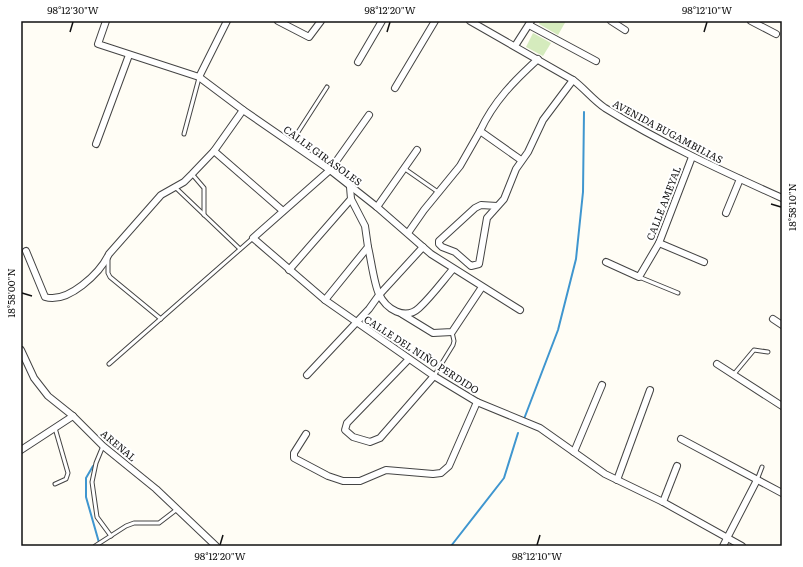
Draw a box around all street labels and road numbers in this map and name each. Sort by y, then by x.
street label: AVENIDA BUGAMBILIAS [610,96,726,166]
street label: CALLE GIRASOLES [281,121,365,189]
street label: CALLE AMEYAL [642,164,684,242]
street label: CALLE DEL NIÑO PERDIDO [361,311,483,397]
street label: ARENAL [98,426,140,464]

